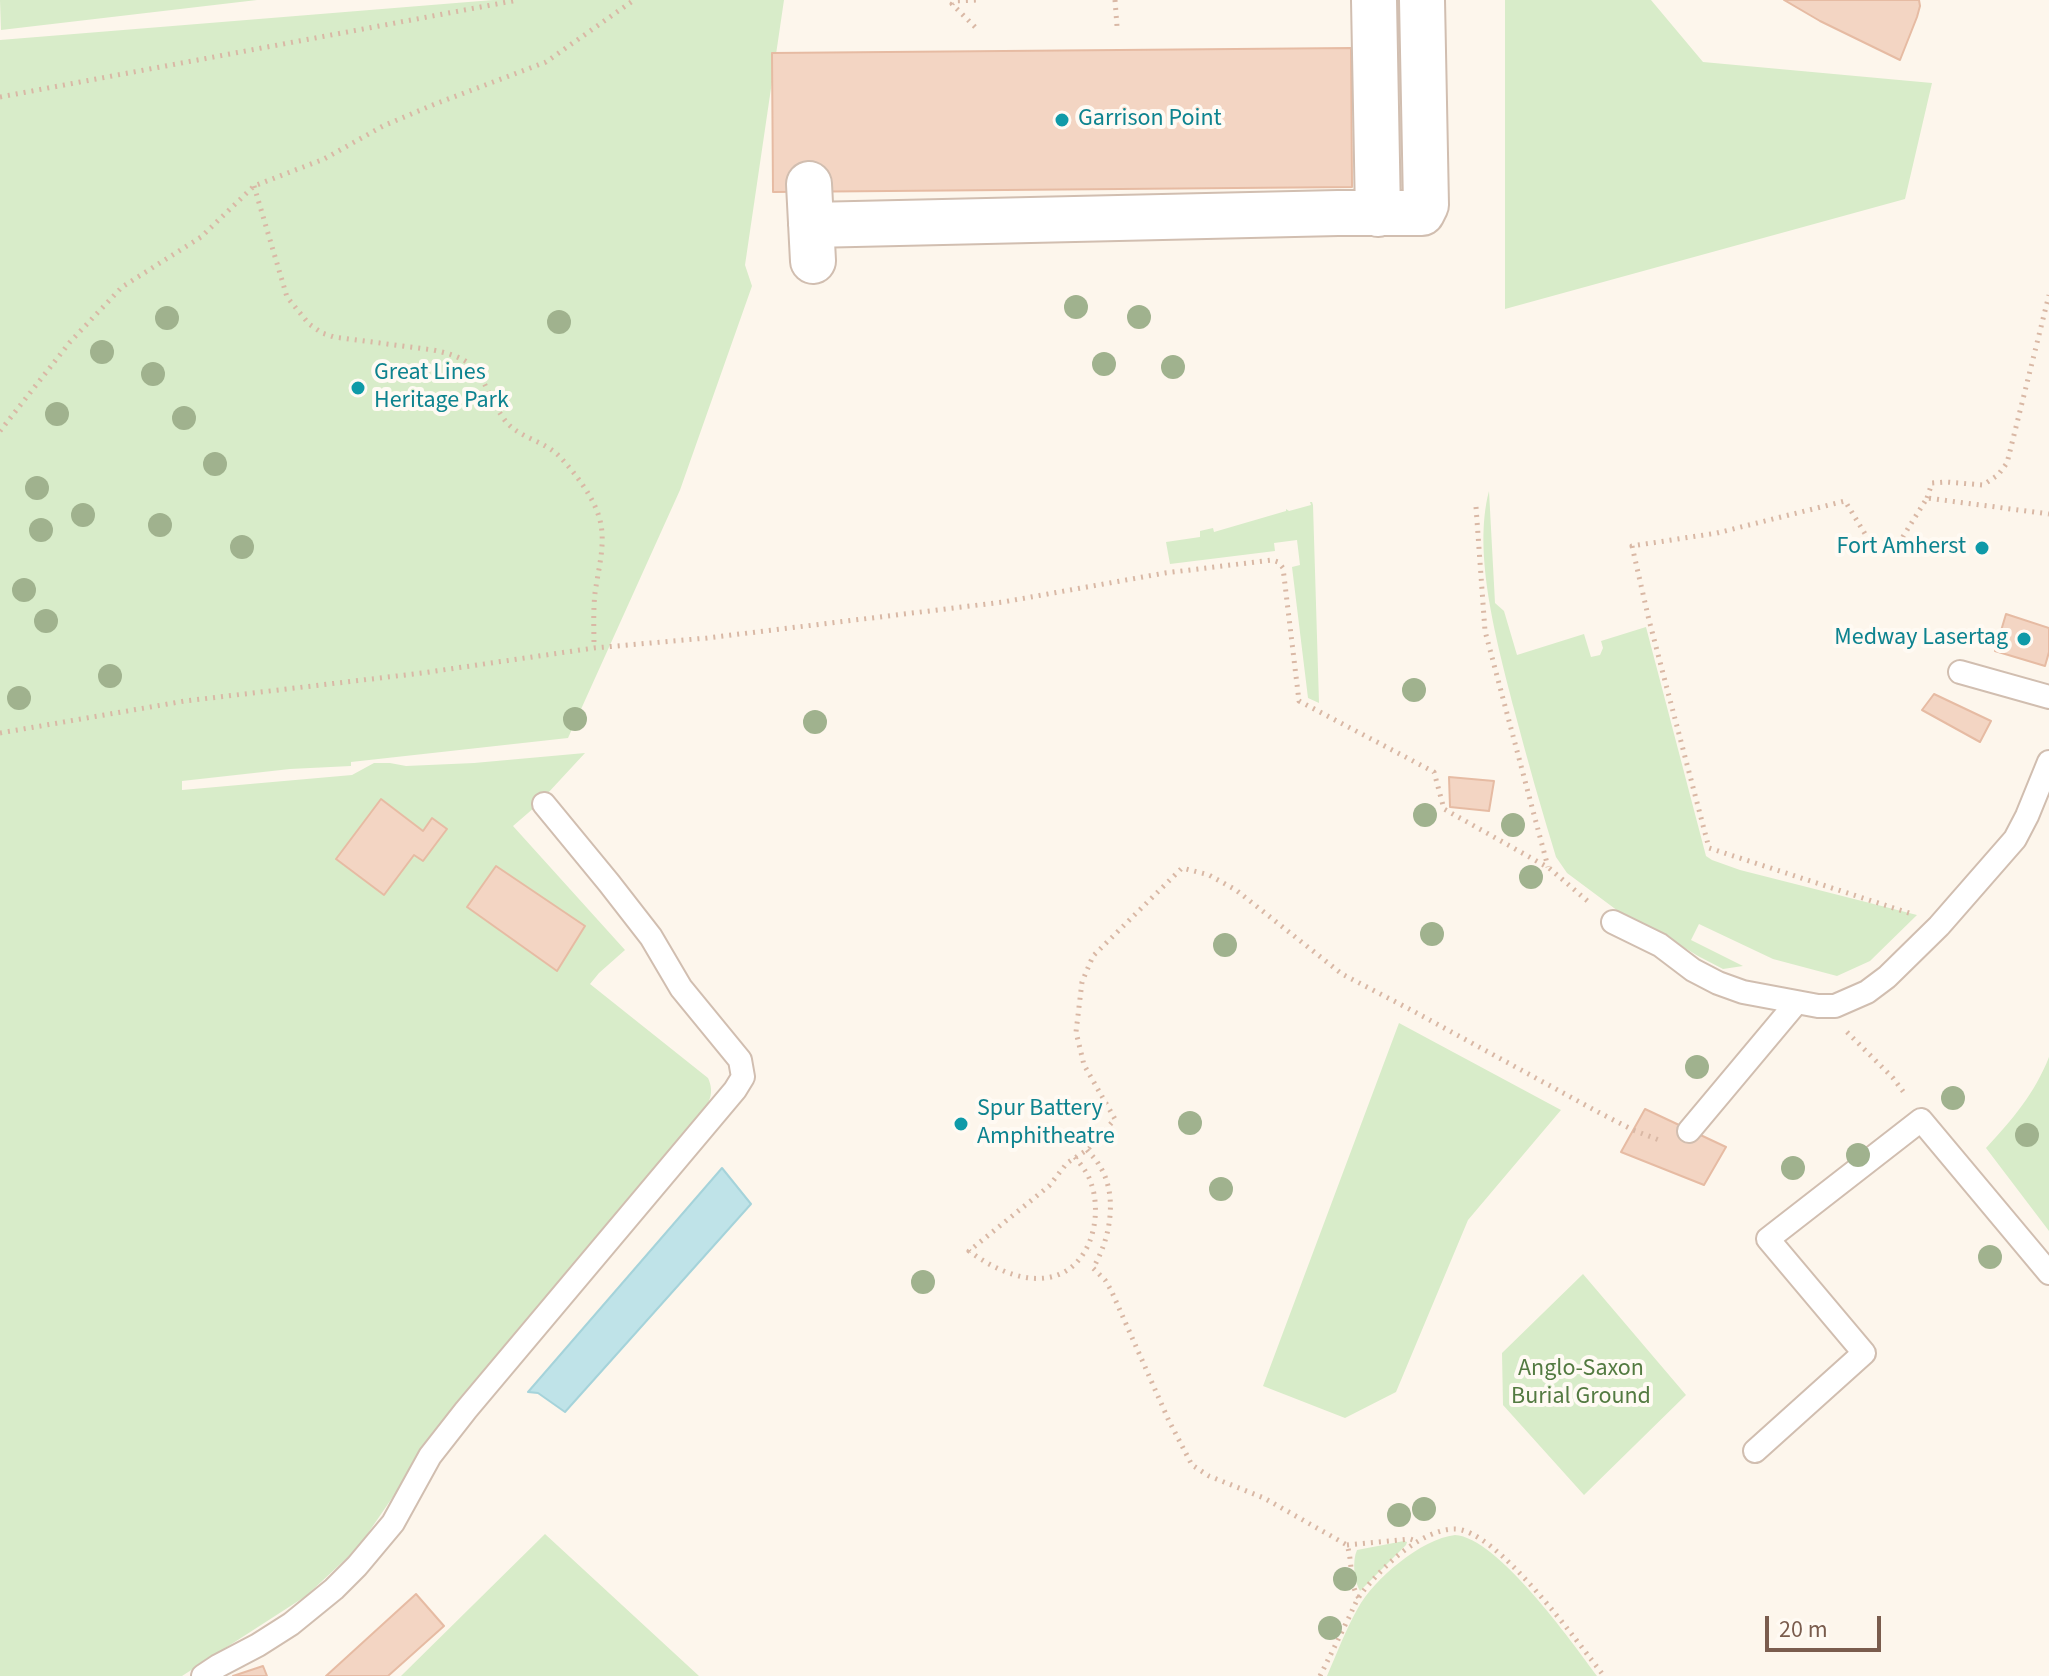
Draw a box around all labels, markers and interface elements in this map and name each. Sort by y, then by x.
place label: Garrison Point [1078,106,1222,134]
marker: Garrison Point [1053,111,1071,129]
place label: Great Lines Heritage Park [374,360,509,416]
marker: Great Lines Heritage Park [349,379,367,397]
place label: Fort Amherst [1836,534,1966,562]
marker: Fort Amherst [1973,539,1991,557]
place label: Medway Lasertag [1834,625,2008,653]
marker: Medway Lasertag [2015,630,2033,648]
place label: Spur Battery Amphitheatre [977,1096,1115,1152]
marker: Spur Battery Amphitheatre [952,1115,970,1133]
park label: Anglo-Saxon Burial Ground [1511,1356,1651,1412]
scale bar [1769,1600,1885,1650]
text: 20 m [1779,1612,1828,1647]

